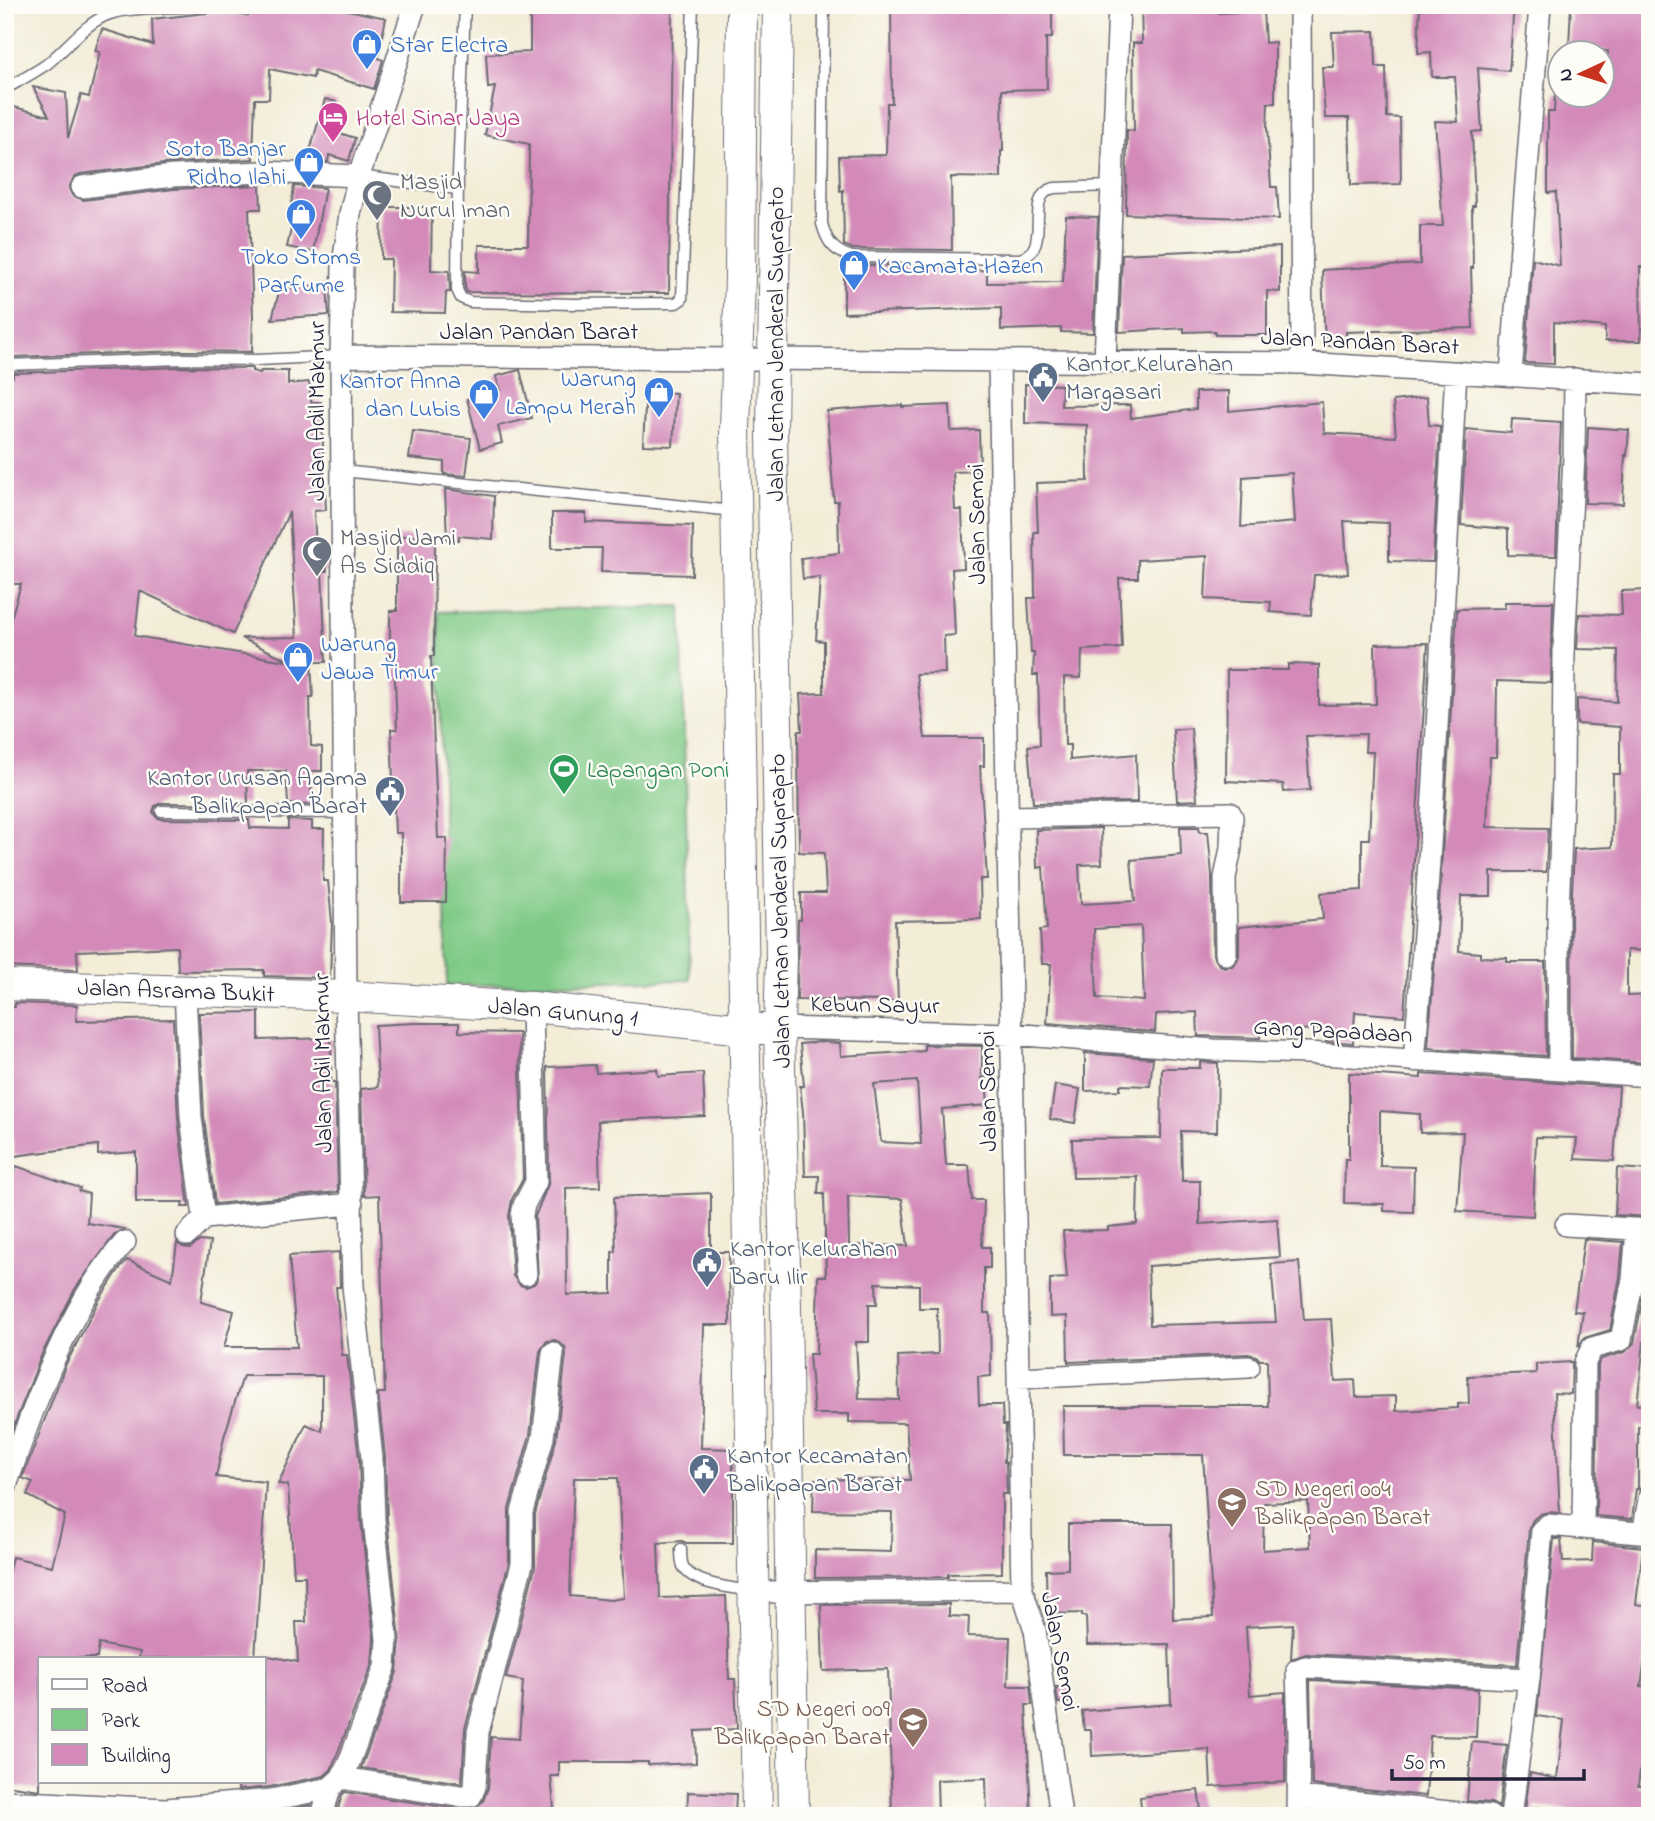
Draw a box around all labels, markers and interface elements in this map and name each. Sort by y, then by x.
shop icon: Star Electra [350,27,384,71]
place label: Star Electra [390,29,508,64]
north arrow [1546,38,1616,108]
text: N [1553,67,1580,82]
hotel icon: Hotel Sinar Jaya [316,100,350,144]
place label: Hotel Sinar Jaya [356,102,520,138]
place label: Soto Banjar Ridho Ilahi [165,133,287,196]
shop icon: Soto Banjar Ridho Ilahi [292,145,326,189]
place label: Masjid Nurul Iman [400,166,510,229]
mosque icon: Masjid Nurul Iman [360,178,394,222]
street label: Jalan Letnan Jenderal Suprapto [760,187,795,501]
shop icon: Toko Stoms Parfume [284,197,318,241]
place label: Toko Stoms Parfume [241,241,361,304]
shop icon: Kacamata Hazen [837,248,871,292]
place label: Kacamata Hazen [877,250,1043,285]
street label: Jalan Pandan Barat [440,316,638,351]
street label: Jalan Adil Makmur [301,321,336,501]
street label: Jalan Pandan Barat [1260,321,1460,366]
place label: Kantor Kelurahan Margasari [1066,348,1233,411]
public building icon: Kantor Kelurahan Margasari [1026,360,1060,404]
place label: Warung Lampu Merah [506,363,636,426]
place label: Kantor Anna dan Lubis [339,365,461,428]
shop icon: Warung Lampu Merah [642,375,676,419]
shop icon: Kantor Anna dan Lubis [467,377,501,421]
street label: Jalan Semoi [960,463,997,585]
place label: Masjid Jami As Siddiq [340,522,456,585]
mosque icon: Masjid Jami As Siddiq [300,534,334,578]
place label: Warung Jawa Timur [321,628,439,691]
shop icon: Warung Jawa Timur [281,640,315,684]
sports icon: Lapangan Poni [547,752,581,796]
street label: Jalan Letnan Jenderal Suprapto [761,753,802,1069]
place label: Lapangan Poni [587,754,729,789]
place label: Kantor Urusan Agama Balikpapan Barat [147,762,367,825]
public building icon: Kantor Urusan Agama Balikpapan Barat [373,774,407,818]
street label: Jalan Asrama Bukit [77,972,275,1013]
street label: Jalan Adil Makmur [305,972,344,1153]
street label: Kebun Sayur [810,988,940,1026]
street label: Jalan Gunung 1 [487,990,639,1037]
street label: Gang Papadaan [1252,1011,1413,1054]
street label: Jalan Semoi [971,1030,1008,1152]
place label: Kantor Kelurahan Baru Ilir [729,1233,897,1296]
public building icon: Kantor Kelurahan Baru Ilir [690,1245,724,1289]
place label: Kantor Kecamatan Balikpapan Barat [726,1440,908,1503]
public building icon: Kantor Kecamatan Balikpapan Barat [687,1452,721,1496]
place label: SD Negeri 004 Balikpapan Barat [1254,1473,1430,1536]
school or university icon: SD Negeri 004 Balikpapan Barat [1215,1485,1249,1529]
street label: Jalan Semoi [1030,1589,1087,1714]
legend [38,1657,266,1783]
text: Road [102,1672,148,1702]
place label: SD Negeri 009 Balikpapan Barat [714,1693,891,1756]
school or university icon: SD Negeri 009 Balikpapan Barat [896,1705,930,1749]
text: Park [102,1707,141,1737]
scale bar [1392,1737,1585,1781]
text: Building [101,1742,171,1774]
text: 50 m [1403,1749,1446,1779]

